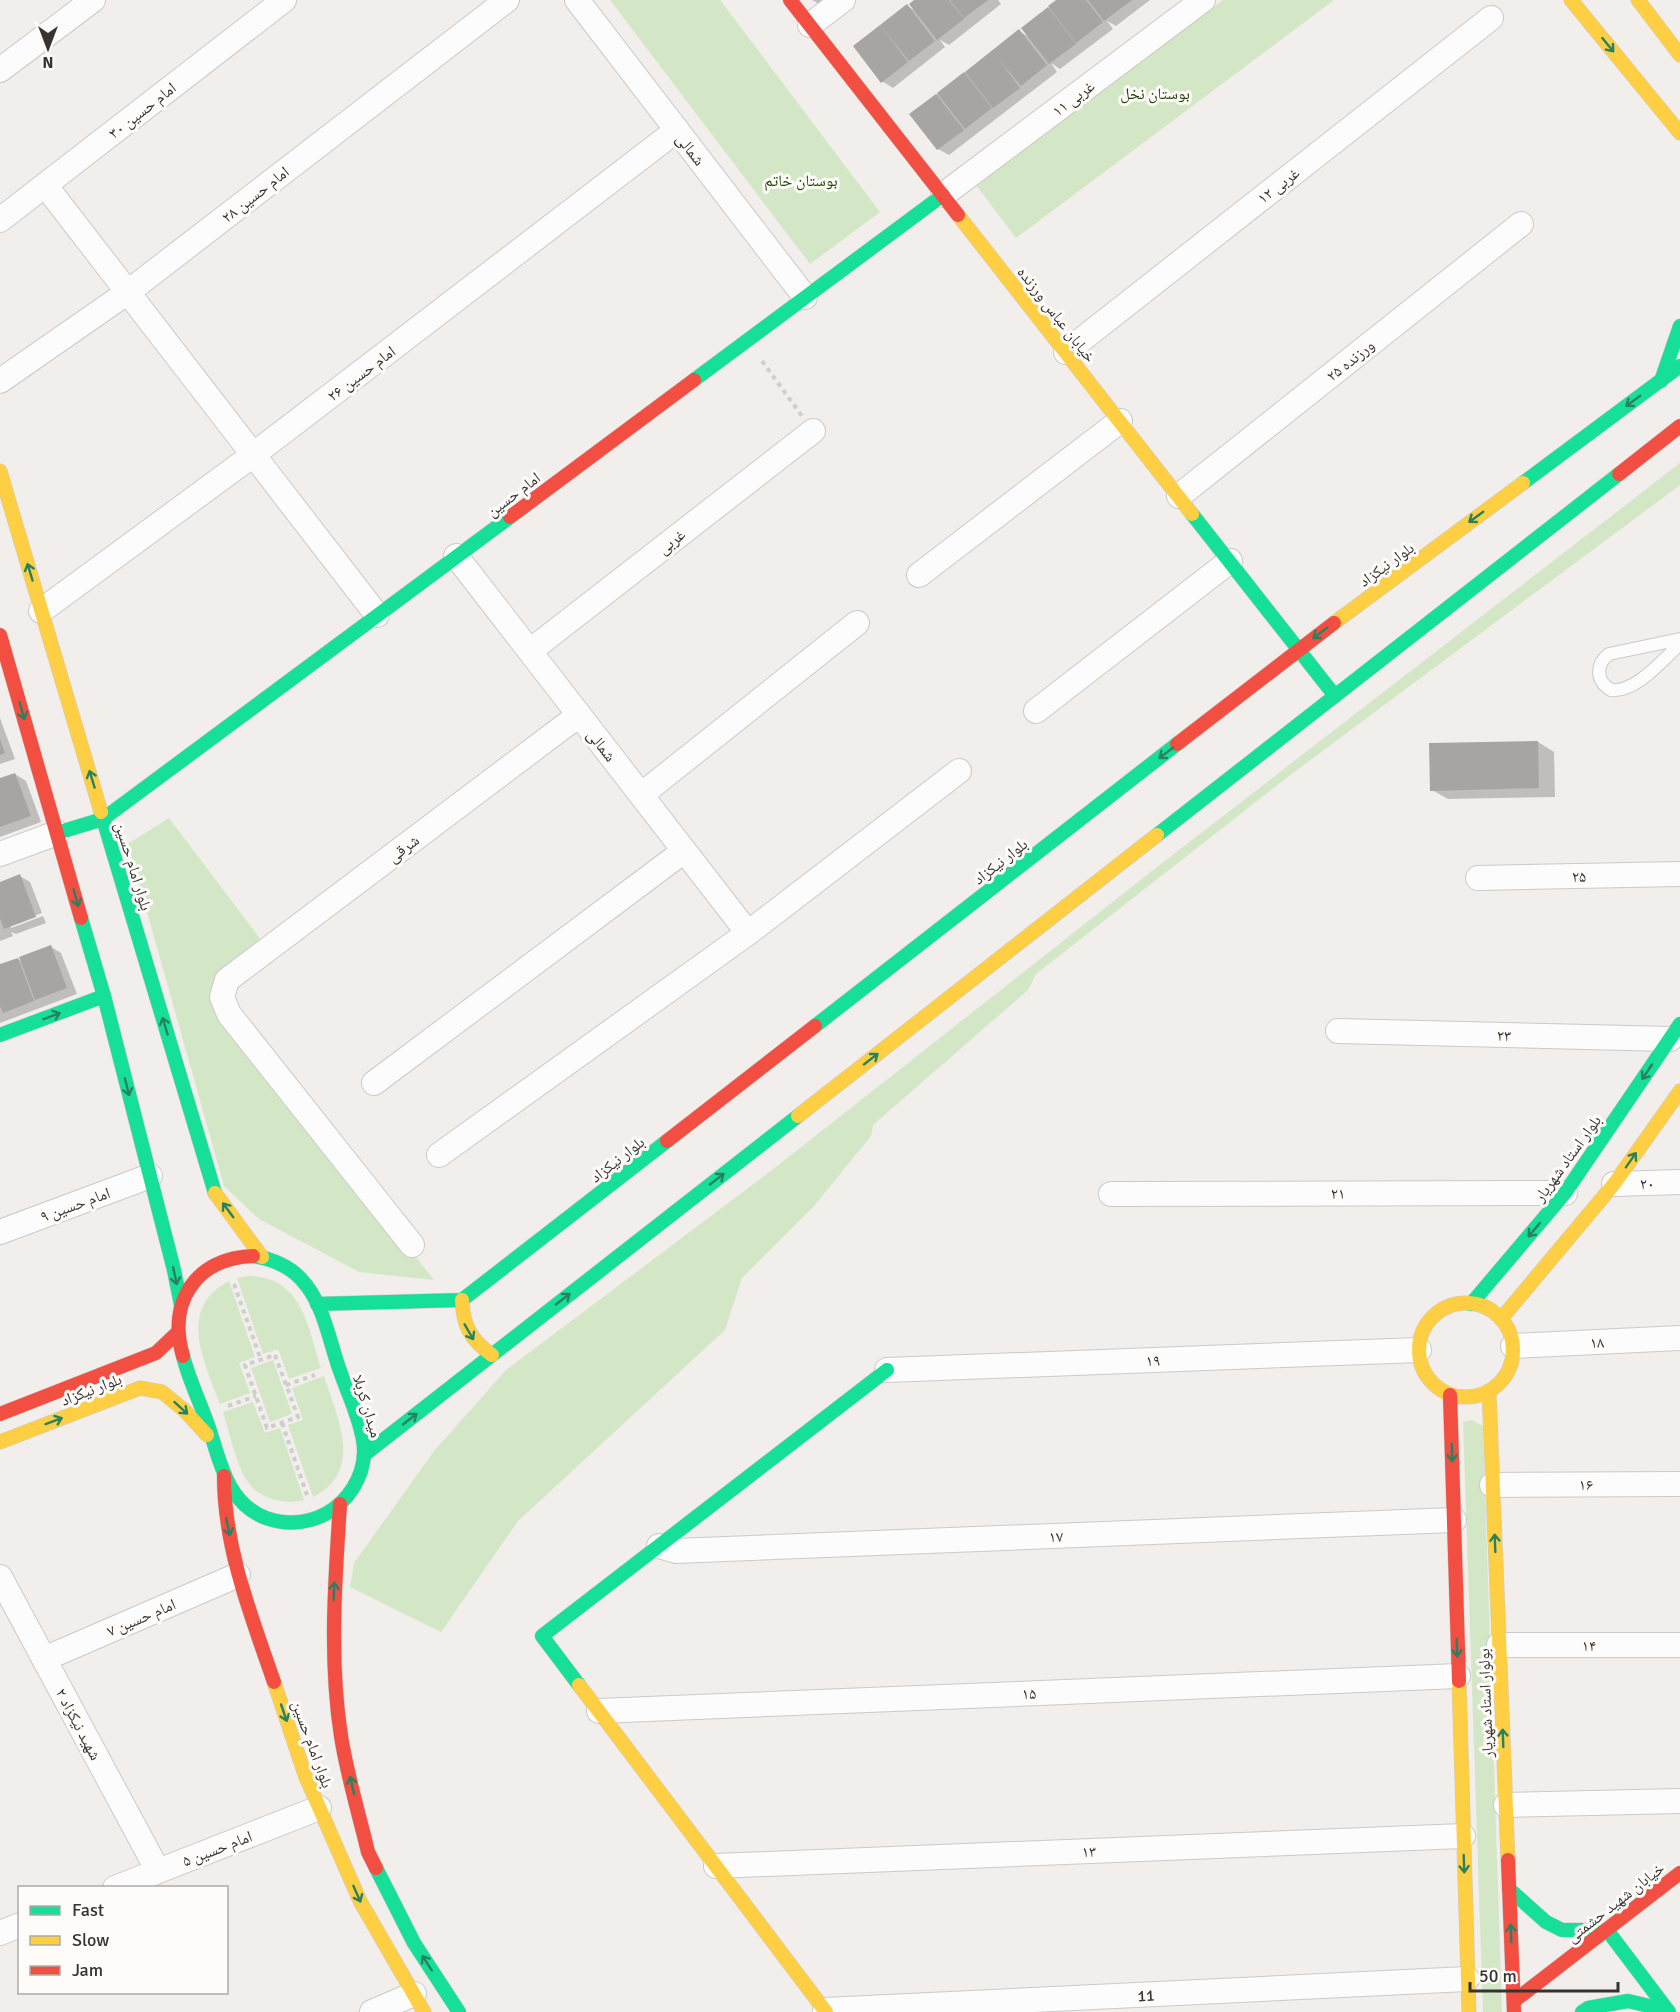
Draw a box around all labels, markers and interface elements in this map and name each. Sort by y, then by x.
north arrow [18,18,78,78]
one-way arrow [1602,37,1615,53]
text: N [42,52,54,72]
street label: غربی ۱۱ [1048,76,1099,121]
street label: امام حسین ۳۰ [105,78,180,143]
park label: بوستان نخل [1120,84,1190,104]
street label: شمالی [671,129,709,170]
street label: امام حسین ۲۸ [218,162,293,227]
street label: غربی ۱۲ [1254,163,1304,208]
park label: بوستان خاتم [764,171,838,191]
street label: خیابان عباس ورزنده [1013,263,1100,367]
street label: ورزنده ۲۵ [1322,335,1379,386]
street label: امام حسین ۲۶ [324,342,400,406]
one-way arrow [1626,395,1642,408]
street label: امام حسین [483,468,545,522]
one-way arrow [1469,511,1485,524]
street label: غربی [654,525,690,559]
street label: بلوار نیکزاد [1355,538,1418,592]
one-way arrow [24,563,35,582]
one-way arrow [1312,627,1328,640]
one-way arrow [17,701,28,720]
street label: شمالی [582,725,620,766]
one-way arrow [1158,746,1174,759]
one-way arrow [86,770,97,789]
street label: بلوار امام حسین [110,820,156,913]
street label: شرقی [384,830,423,867]
street label: بلوار نیکزاد [969,834,1032,889]
street label: ۲۵ [1572,867,1586,887]
one-way arrow [71,888,82,907]
one-way arrow [42,1010,61,1021]
one-way arrow [159,1017,170,1036]
street label: ۲۳ [1497,1026,1511,1046]
one-way arrow [862,1052,878,1065]
one-way arrow [1641,1063,1653,1080]
one-way arrow [122,1077,133,1096]
street label: بلوار استاد شهریار [1529,1111,1606,1207]
street label: بلوار نیکزاد [586,1132,649,1187]
one-way arrow [1625,1152,1637,1169]
one-way arrow [709,1173,725,1186]
street label: ۲۰ [1640,1174,1655,1194]
street label: امام حسین ۹ [38,1183,113,1227]
street label: ۲۱ [1331,1184,1345,1204]
one-way arrow [222,1202,234,1218]
one-way arrow [1527,1222,1540,1238]
one-way arrow [170,1265,181,1285]
one-way arrow [555,1293,571,1306]
one-way arrow [463,1323,475,1340]
street label: ۱۸ [1589,1333,1605,1353]
street label: ۱۹ [1146,1351,1161,1371]
street label: بلوار نیکزاد [58,1369,125,1411]
street label: میدان کربلا [348,1372,386,1440]
one-way arrow [173,1401,188,1415]
one-way arrow [401,1413,417,1426]
one-way arrow [45,1415,63,1426]
one-way arrow [1446,1443,1457,1463]
street label: ۱۶ [1579,1475,1593,1495]
one-way arrow [223,1516,234,1536]
street label: ۱۷ [1049,1527,1064,1547]
one-way arrow [1489,1533,1500,1553]
one-way arrow [329,1582,340,1602]
street label: امام حسین ۷ [104,1594,179,1641]
street label: ۱۴ [1582,1636,1596,1656]
one-way arrow [1452,1637,1463,1657]
street label: بولوار استاد شهریار [1474,1648,1498,1759]
street label: ۱۵ [1022,1684,1037,1704]
street label: شهید نیکزاد ۲ [51,1685,105,1764]
street label: بلوار امام حسین [287,1698,337,1791]
one-way arrow [279,1703,290,1722]
one-way arrow [1497,1728,1508,1748]
one-way arrow [345,1775,357,1794]
street label: امام حسین ۵ [180,1826,255,1871]
street label: ۱۳ [1082,1842,1097,1862]
one-way arrow [1458,1853,1469,1873]
street label: خیابان شهید حشمتی [1563,1858,1669,1947]
one-way arrow [351,1884,363,1902]
legend [18,1886,228,1994]
text: Fast [72,1899,104,1921]
one-way arrow [1505,1923,1517,1943]
text: Slow [72,1929,109,1951]
one-way arrow [421,1955,433,1972]
scale bar [1470,1955,1618,1993]
text: Jam [72,1959,103,1981]
text: 50 m [1479,1965,1517,1987]
street label: 11 [1137,1986,1155,2006]

